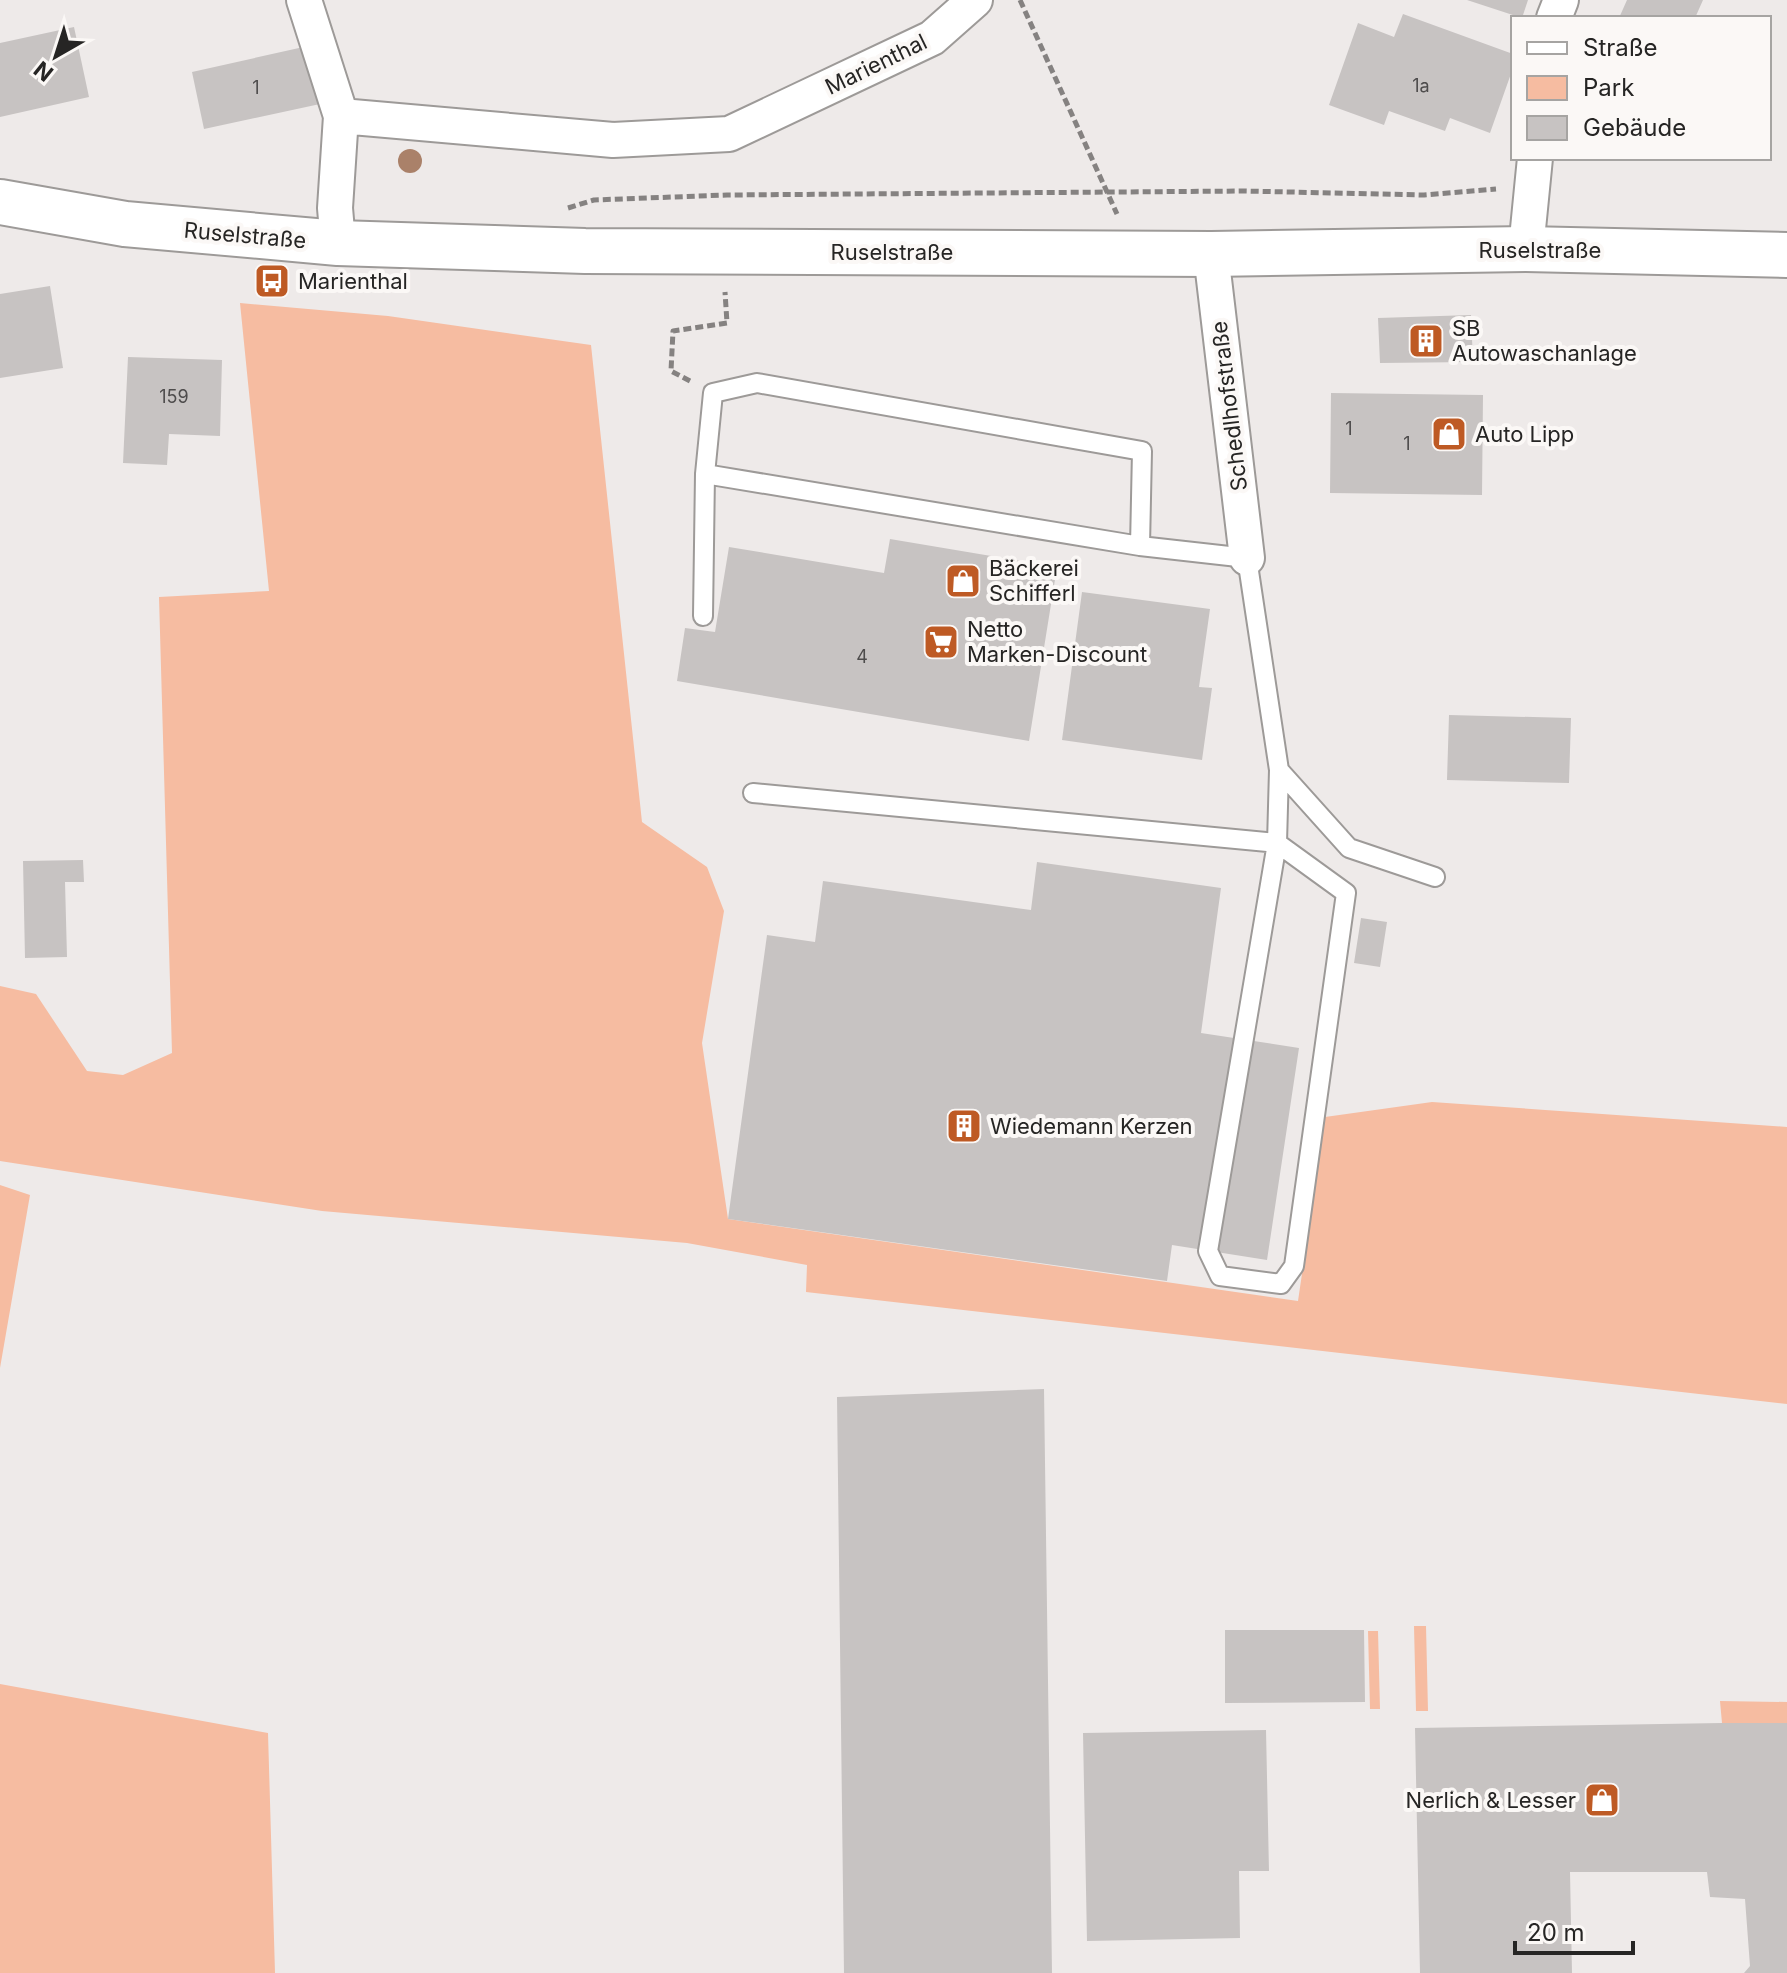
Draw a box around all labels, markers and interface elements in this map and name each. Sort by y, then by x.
north arrow [16,16,96,96]
legend [1511,16,1771,160]
street label: Marienthal [821,28,931,100]
text: Straße [1583,33,1658,62]
text: N [29,56,58,87]
text: Park [1583,73,1634,102]
house number: 1a [1412,75,1430,96]
house number: 1 [252,77,260,98]
text: Gebäude [1583,113,1686,142]
street label: Ruselstraße [183,217,307,253]
street label: Ruselstraße [1479,237,1601,263]
street label: Ruselstraße [831,239,953,265]
bus stop icon: Marienthal [253,262,291,300]
place label: Marienthal [298,268,408,294]
place label: SB Autowaschanlage [1452,315,1637,366]
street label: Schedlhofstraße [1206,320,1252,492]
building icon: SB Autowaschanlage [1407,322,1445,360]
house number: 159 [159,386,189,407]
shop icon: Auto Lipp [1430,415,1468,453]
house number: 1 [1345,418,1353,439]
place label: Auto Lipp [1475,421,1574,447]
house number: 1 [1403,433,1411,454]
place label: Bäckerei Schifferl [989,555,1079,606]
shop icon: Bäckerei Schifferl [944,562,982,600]
place label: Netto Marken-Discount [967,616,1147,667]
supermarket icon: Netto Marken-Discount [922,623,960,661]
house number: 4 [856,646,868,667]
building icon: Wiedemann Kerzen [945,1107,983,1145]
place label: Wiedemann Kerzen [990,1113,1193,1139]
shop icon: Nerlich & Lesser [1583,1781,1621,1819]
place label: Nerlich & Lesser [1406,1787,1576,1813]
scale bar [1515,1905,1633,1955]
text: 20 m [1527,1918,1585,1947]

